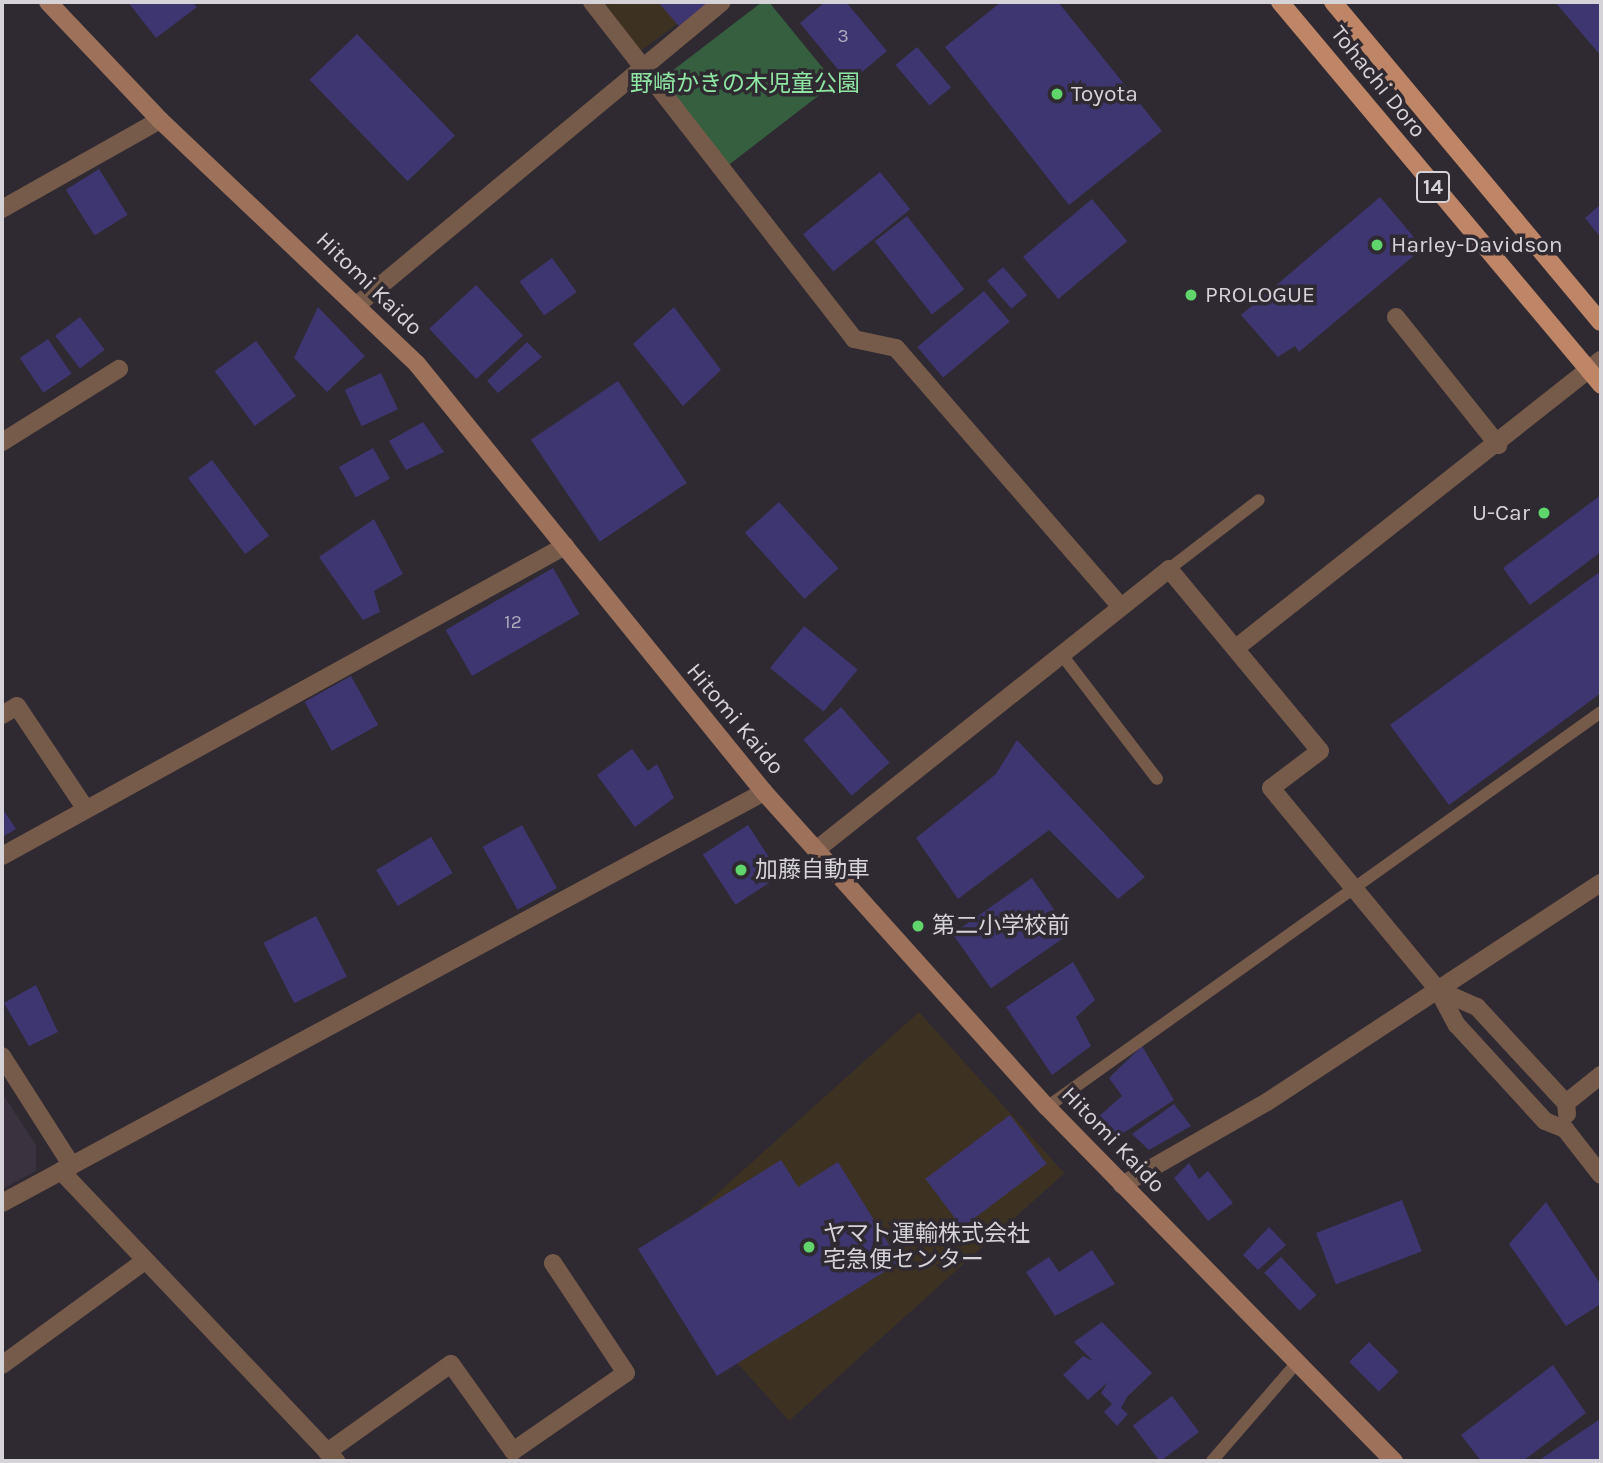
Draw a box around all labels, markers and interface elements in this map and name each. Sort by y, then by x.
street label: Tohachi Doro [1325,21,1431,143]
house number: 3 [837,26,849,48]
park label: 野崎かきの木児童公園 [630,70,860,98]
place label: Toyota [1071,80,1138,108]
marker: Toyota [1049,86,1065,102]
road number: 14 [1416,170,1450,204]
street label: Hitomi Kaido [310,227,428,341]
place label: Harley-Davidson [1391,231,1563,259]
marker: Harley-Davidson [1369,237,1385,253]
place label: PROLOGUE [1205,281,1315,309]
marker: PROLOGUE [1183,287,1199,303]
place label: U-Car [1472,499,1530,527]
marker: U-Car [1536,505,1552,521]
house number: 12 [504,612,522,634]
street label: Hitomi Kaido [680,658,790,780]
place label: 加藤自動車 [755,856,870,884]
marker: 加藤自動車 [733,862,749,878]
place label: 第二小学校前 [932,912,1070,940]
marker: 第二小学校前 [910,918,926,934]
street label: Hitomi Kaido [1056,1081,1170,1199]
place label: ヤマト運輸株式会社 宅急便センター [823,1220,1030,1274]
marker: ヤマト運輸株式会社 宅急便センター [801,1239,817,1255]

